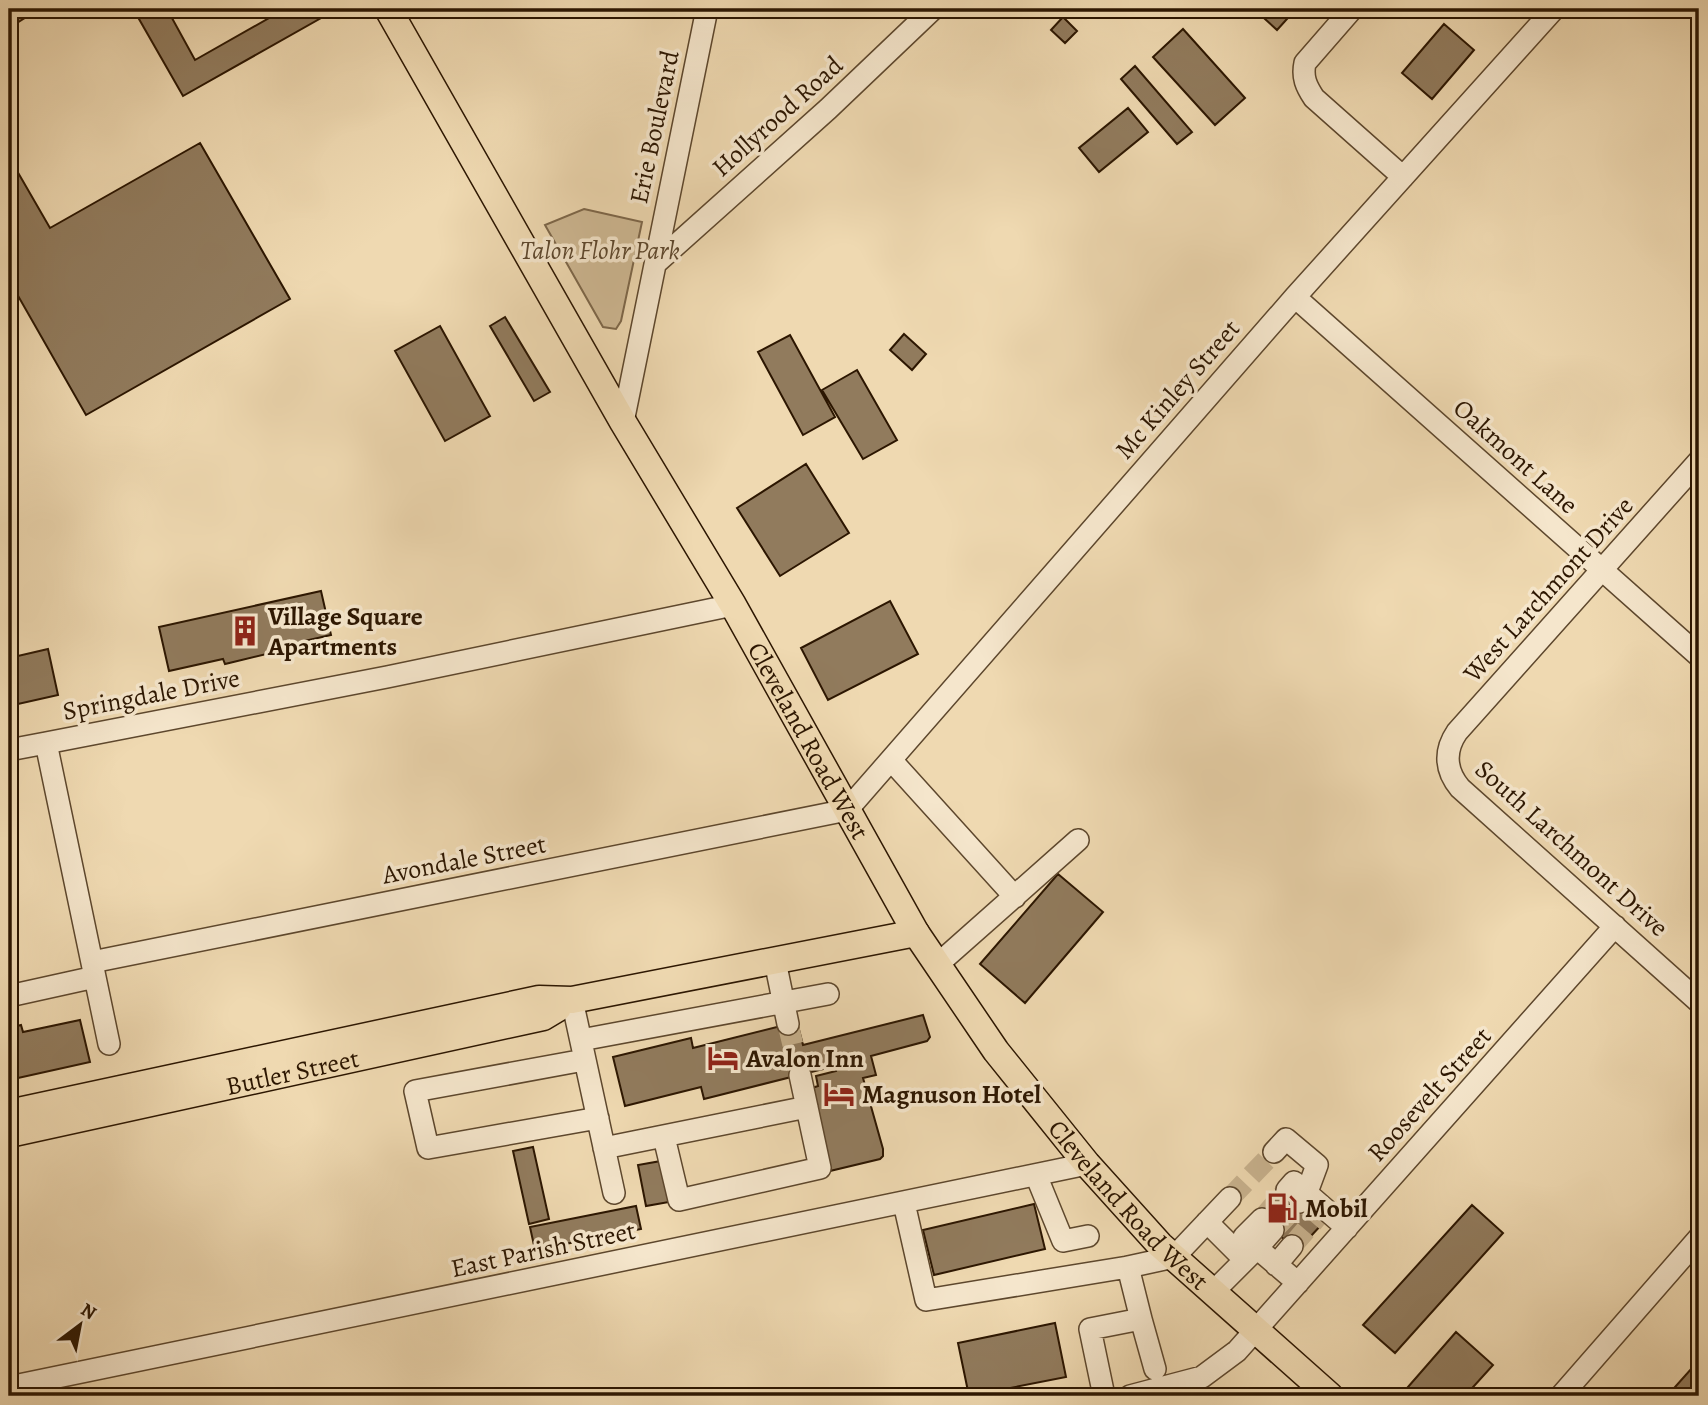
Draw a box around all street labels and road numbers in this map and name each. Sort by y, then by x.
street label: Erie Boulevard [621,47,688,207]
street label: Hollyrood Road [704,48,850,185]
street label: Mc Kinley Street [1107,312,1248,467]
street label: Oakmont Lane [1446,391,1586,522]
street label: West Larchmont Drive [1455,489,1641,691]
street label: Cleveland Road West [739,636,878,846]
street label: Springdale Drive [60,660,243,729]
street label: South Larchmont Drive [1468,752,1676,945]
street label: Avondale Street [378,826,549,893]
street label: Roosevelt Street [1360,1019,1499,1169]
street label: Butler Street [223,1041,363,1104]
street label: Cleveland Road West [1040,1112,1216,1298]
street label: East Parish Street [448,1213,639,1286]

